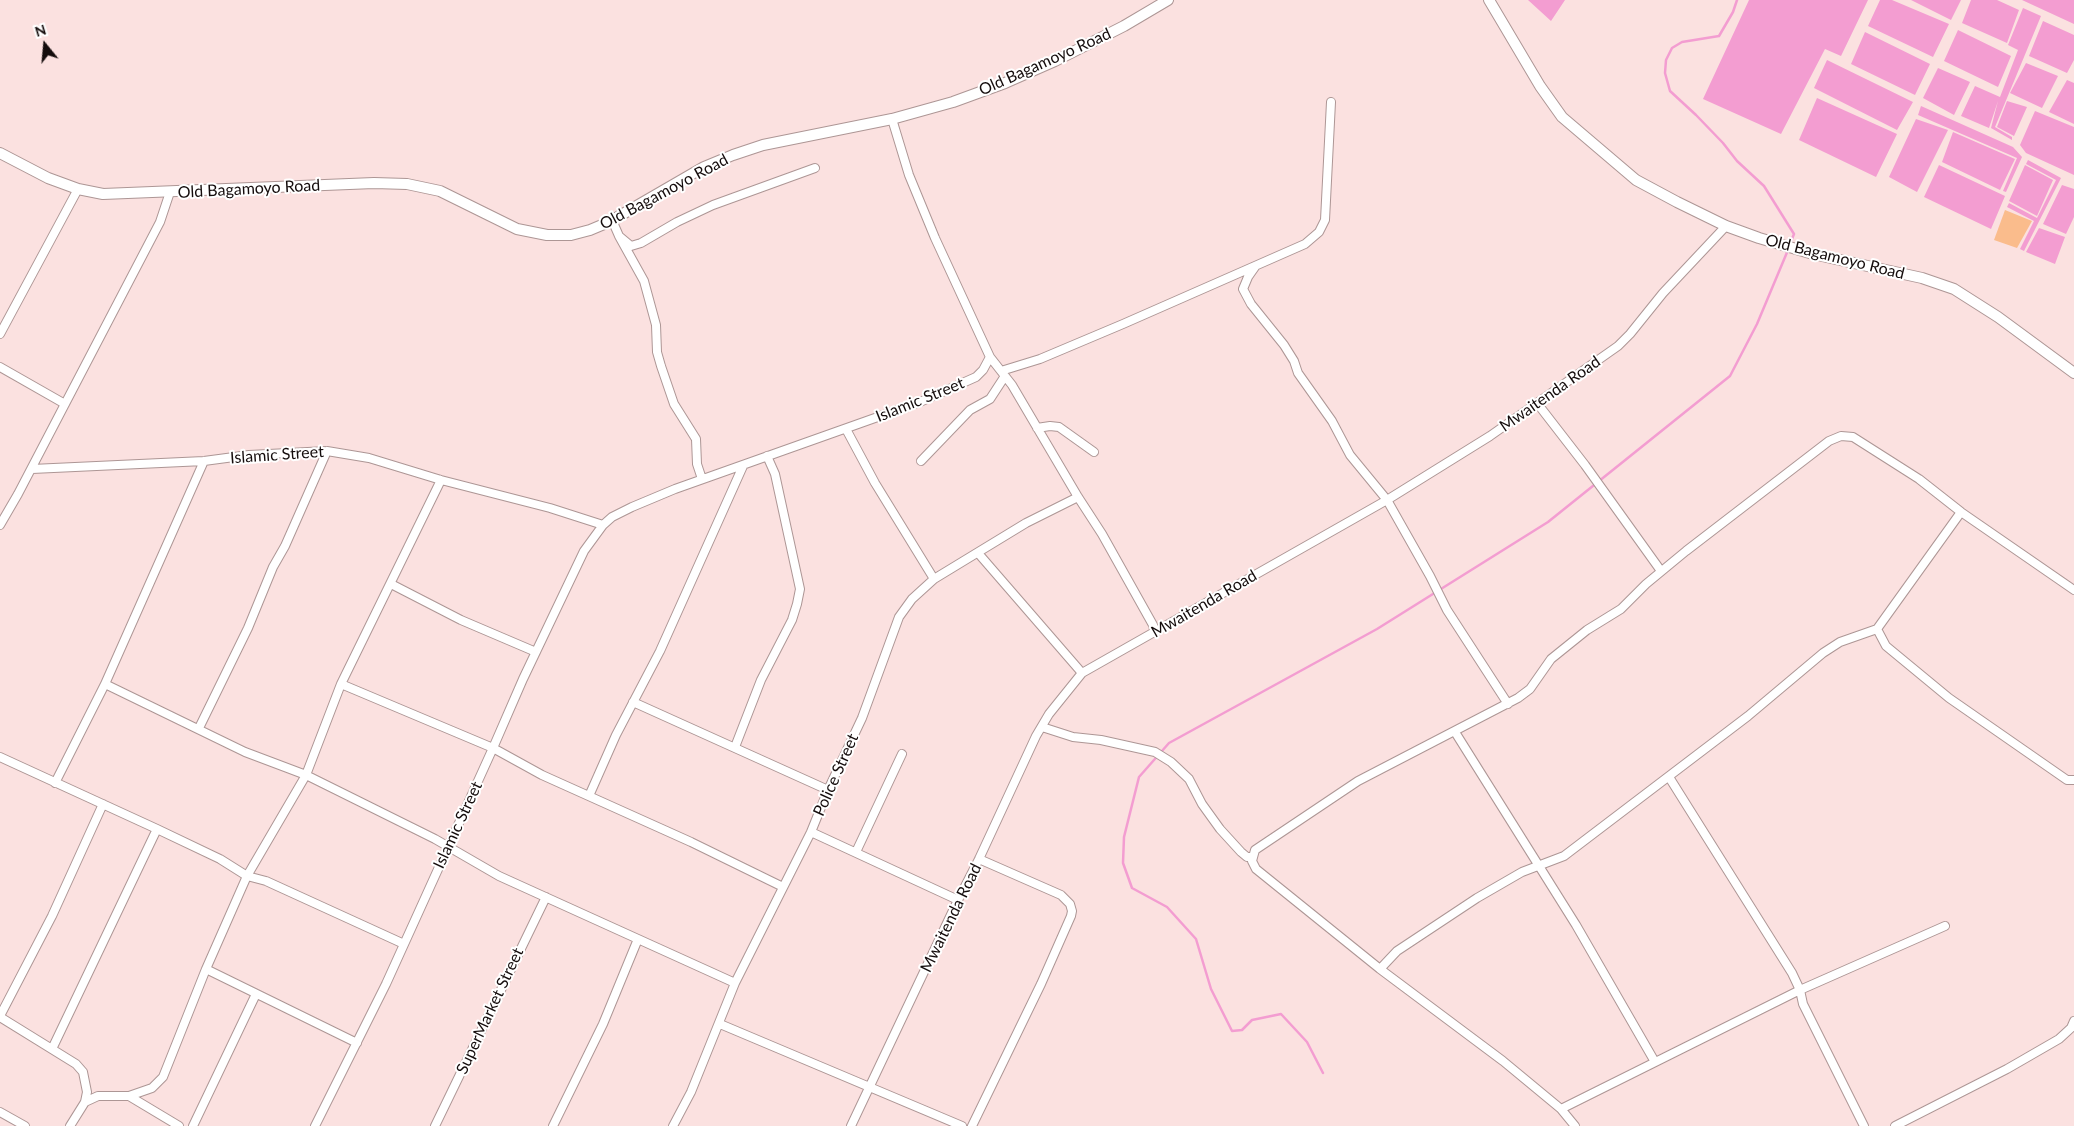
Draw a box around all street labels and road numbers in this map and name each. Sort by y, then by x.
street label: Old Bagamoyo Road [976,24,1114,100]
street label: Old Bagamoyo Road [597,150,731,234]
street label: Old Bagamoyo Road [177,176,321,202]
street label: Old Bagamoyo Road [1764,230,1906,284]
street label: Mwaitenda Road [1496,352,1604,436]
street label: Islamic Street [873,374,967,426]
street label: Islamic Street [230,442,324,468]
street label: Mwaitenda Road [1148,566,1260,642]
street label: Police Street [809,731,863,819]
street label: Islamic Street [429,778,487,872]
street label: Mwaitenda Road [916,861,986,975]
street label: SuperMarket Street [452,945,528,1077]

